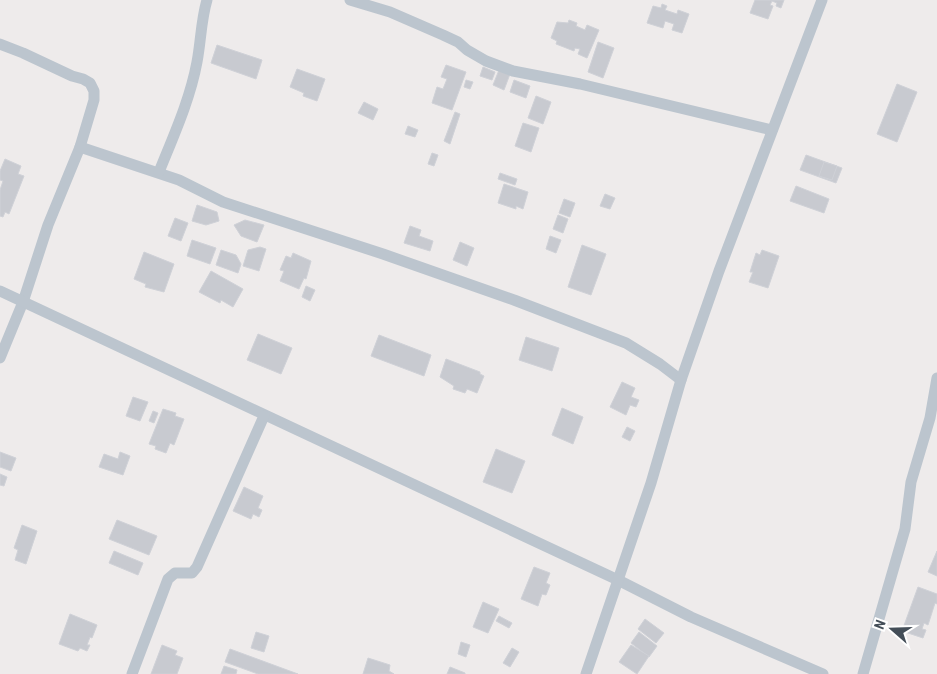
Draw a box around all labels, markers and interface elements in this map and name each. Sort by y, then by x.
north arrow [867,604,917,654]
text: N [871,618,889,631]

